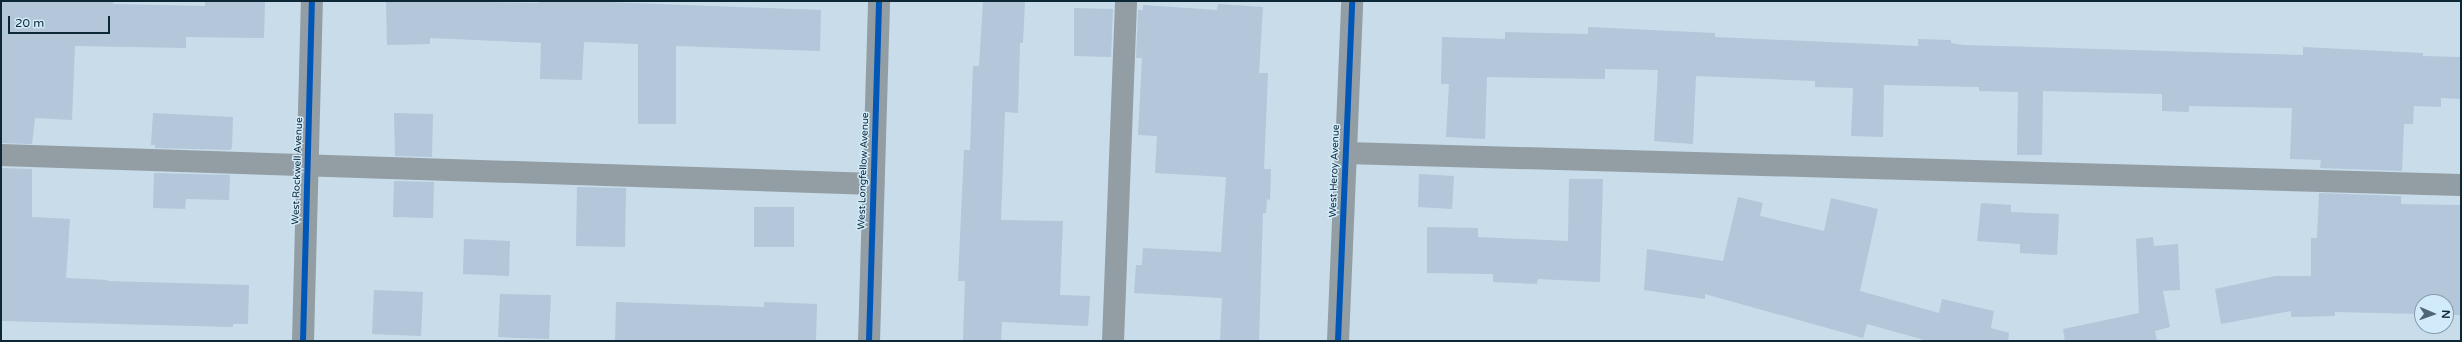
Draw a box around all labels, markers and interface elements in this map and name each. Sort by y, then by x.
scale bar [10,8,112,34]
text: 20 m [15,16,44,30]
street label: West Longfellow Avenue [856,112,872,230]
street label: West Rockwell Avenue [290,117,306,225]
street label: West Heroy Avenue [1327,124,1343,218]
north arrow [2414,294,2454,334]
text: N [2439,310,2452,319]

